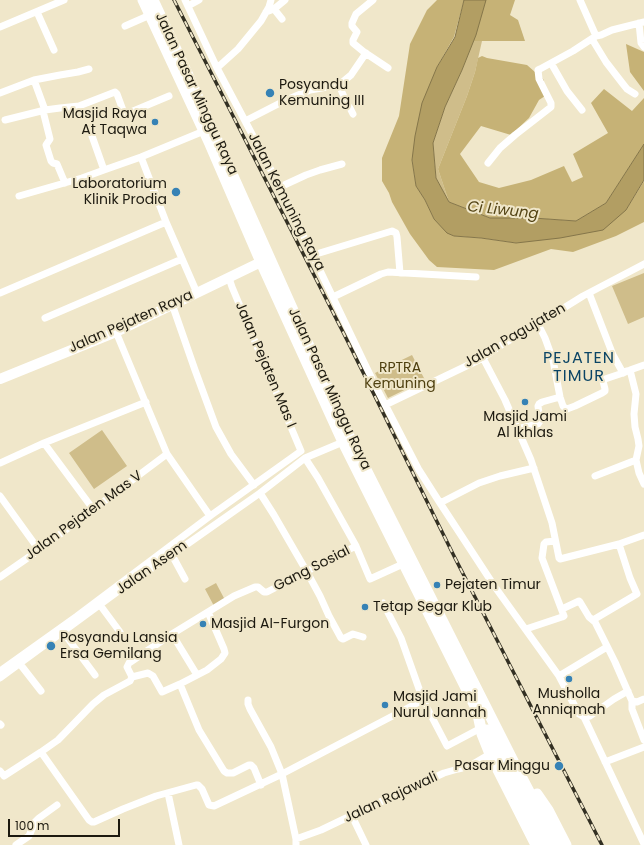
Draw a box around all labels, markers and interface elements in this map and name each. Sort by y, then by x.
street label: Jalan Pasar Minggu Raya [151,10,241,178]
place label: Posyandu Kemuning III [279,77,364,110]
marker: Posyandu Kemuning III [264,87,276,99]
place label: Masjid Raya At Taqwa [63,106,147,138]
marker: Masjid Raya At Taqwa [150,117,160,127]
street label: Jalan Kemuning Raya [244,130,328,274]
place label: Laboratorium Klinik Prodia [72,176,167,208]
marker: Laboratorium Klinik Prodia [170,186,182,198]
water label: Ci Liwung [466,198,540,224]
street label: Jalan Pejaten Raya [66,287,196,357]
street label: Jalan Pejaten Mas I [231,300,299,430]
street label: Jalan Pagujaten [461,300,569,372]
street label: Jalan Pasar Minggu Raya [284,305,374,473]
district label: PEJATEN TIMUR [543,349,615,387]
park label: RPTRA Kemuning [364,360,436,392]
marker: Masjid Jami Al Ikhlas [520,397,530,407]
place label: Masjid Jami Al Ikhlas [483,409,567,442]
street label: Jalan Pejaten Mas V [22,468,146,564]
street label: Jalan Asem [113,538,191,598]
street label: Gang Sosial [271,543,353,595]
place label: Pejaten Timur [445,577,541,593]
marker: Pejaten Timur [432,580,442,590]
place label: Tetap Segar Klub [373,599,492,615]
marker: Tetap Segar Klub [360,602,370,612]
place label: Masjid AI-Furgon [211,616,329,632]
marker: Masjid AI-Furgon [198,619,208,629]
place label: Posyandu Lansia Ersa Gemilang [60,630,178,662]
marker: Posyandu Lansia Ersa Gemilang [45,640,57,652]
marker: Musholla Anniqmah [564,674,574,684]
place label: Musholla Anniqmah [532,686,606,718]
place label: Masjid Jami Nurul Jannah [393,689,486,722]
marker: Masjid Jami Nurul Jannah [380,700,390,710]
place label: Pasar Minggu [454,758,550,774]
marker: Pasar Minggu [553,760,565,772]
street label: Jalan Rajawali [342,769,440,827]
scale bar [10,811,122,837]
text: 100 m [15,817,49,834]

